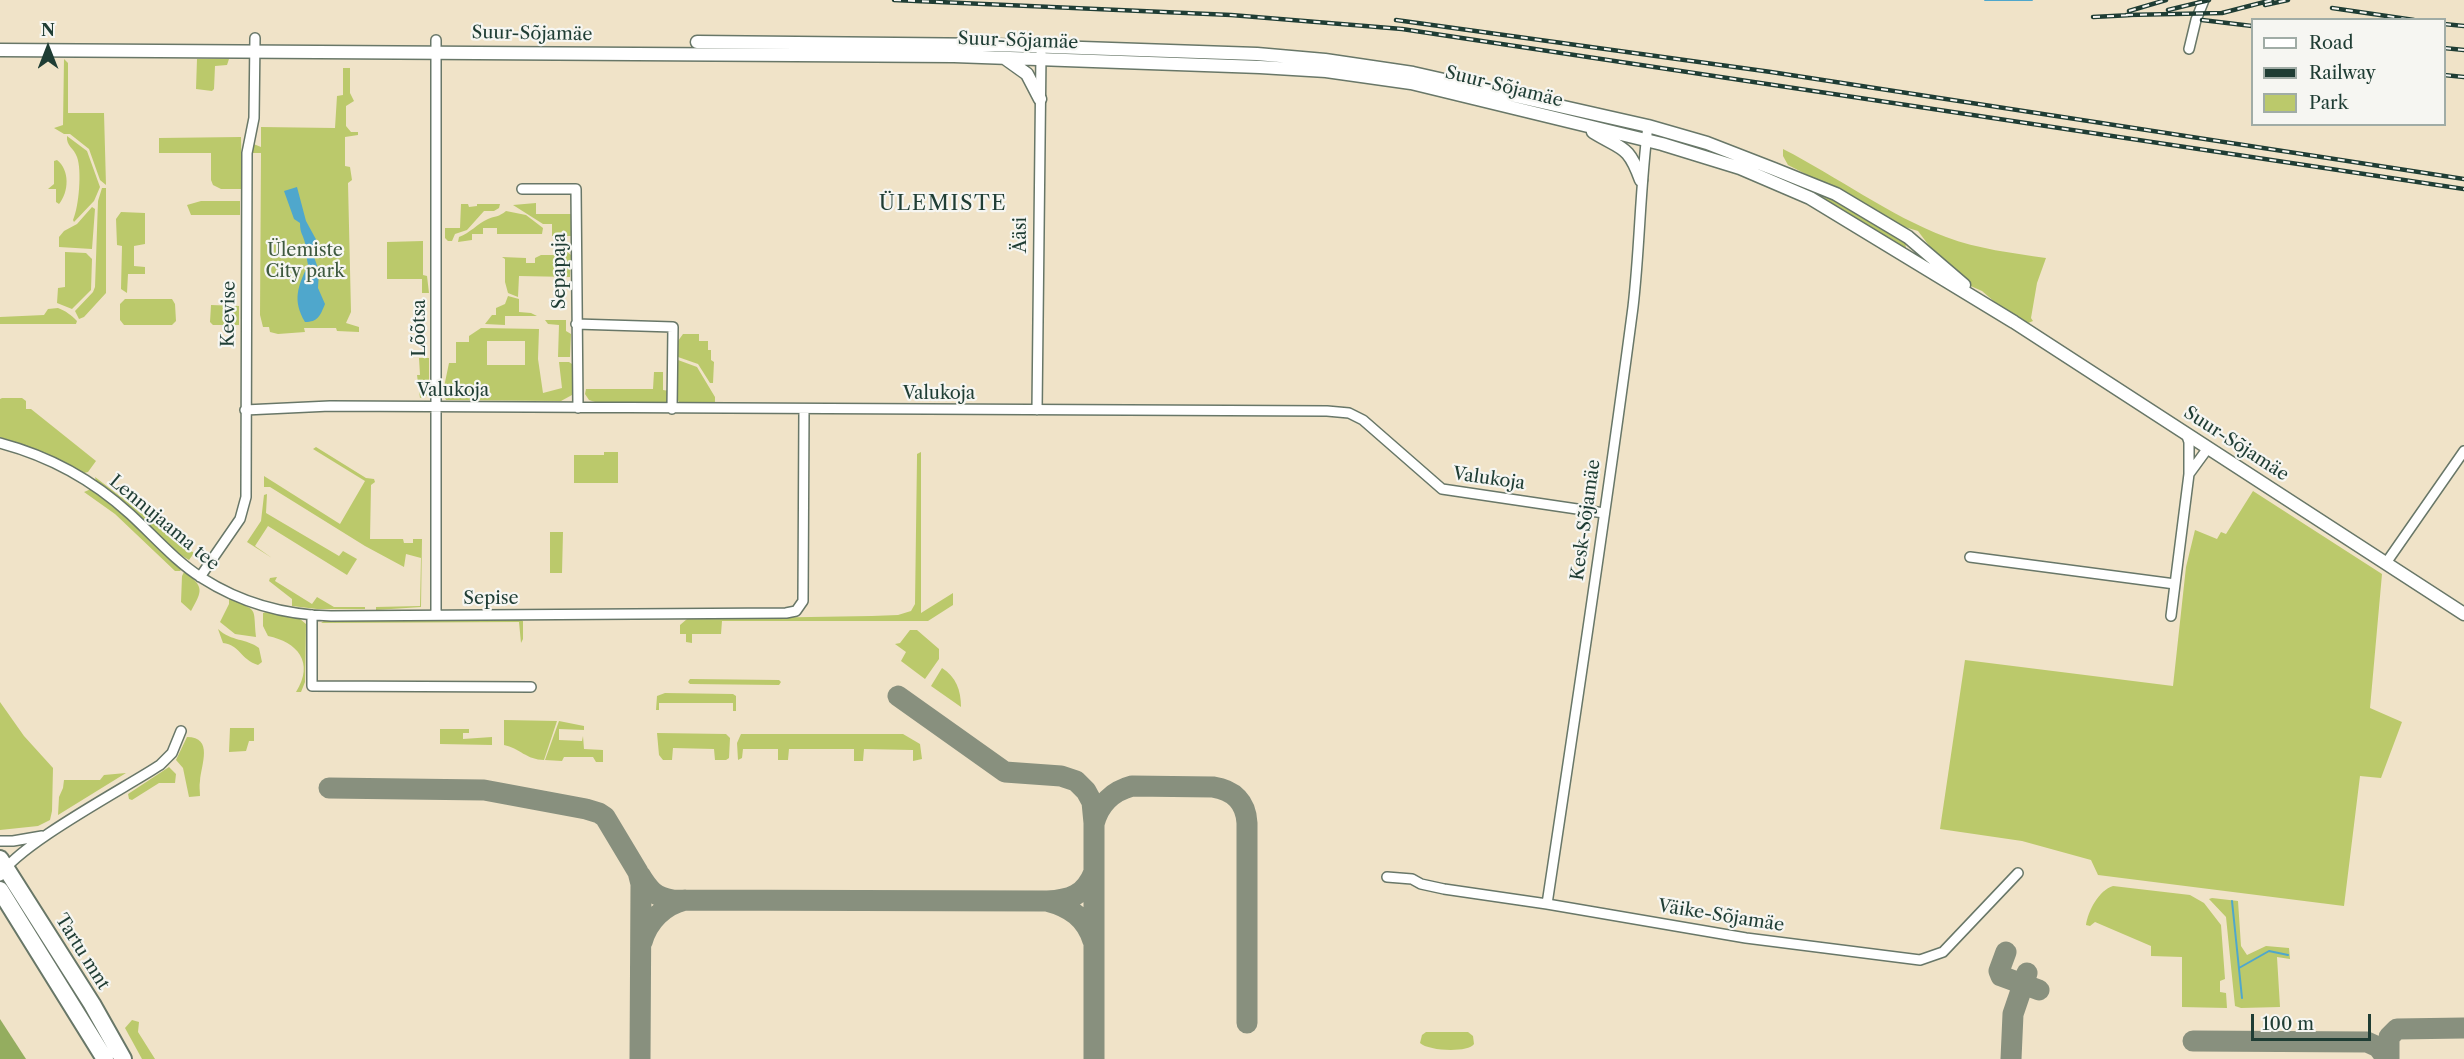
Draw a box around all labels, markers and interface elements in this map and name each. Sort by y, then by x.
north arrow [18,18,78,78]
legend [2251,18,2446,126]
text: N [41,20,55,40]
street label: Suur-Sõjamäe [471,22,593,46]
street label: Suur-Sõjamäe [957,28,1079,54]
text: Road [2309,32,2354,54]
street label: Suur-Sõjamäe [1443,62,1565,112]
text: Railway [2309,62,2376,84]
text: Park [2309,92,2348,114]
district label: ÜLEMISTE [879,191,1007,217]
street label: Ääsi [1010,217,1032,253]
street label: Sepapaja [549,233,571,309]
park label: Ülemiste City park [265,240,345,282]
street label: Keevise [218,281,240,347]
street label: Lõõtsa [409,299,431,357]
street label: Valukoja [417,380,489,402]
street label: Valukoja [903,383,975,405]
street label: Suur-Sõjamäe [2179,402,2293,486]
street label: Kesk-Sõjamäe [1567,458,1605,582]
street label: Valukoja [1452,463,1526,495]
street label: Lennujaama tee [105,471,223,575]
street label: Sepise [463,588,519,610]
street label: Väike-Sõjamäe [1656,895,1786,937]
street label: Tartu mnt [50,910,114,994]
scale bar [2254,1002,2374,1040]
text: 100 m [2262,1013,2314,1035]

